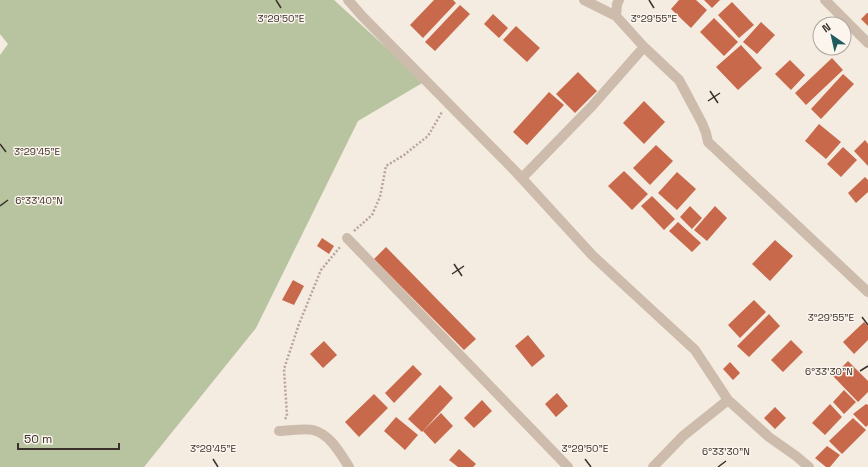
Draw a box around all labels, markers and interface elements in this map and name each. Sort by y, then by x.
text: 3°29'50"E [258,12,305,25]
text: 3°29'55"E [631,12,678,25]
north arrow [812,16,852,56]
text: N [819,20,833,36]
text: 3°29'45"E [14,145,60,158]
text: 6°33'40"N [15,194,63,207]
text: 3°29'55"E [808,311,855,324]
text: 6°33'30"N [805,365,853,378]
scale bar [18,425,119,451]
text: 50 m [24,431,52,447]
text: 3°29'45"E [190,442,236,455]
text: 3°29'50"E [562,442,609,455]
text: 6°33'30"N [702,445,750,458]

